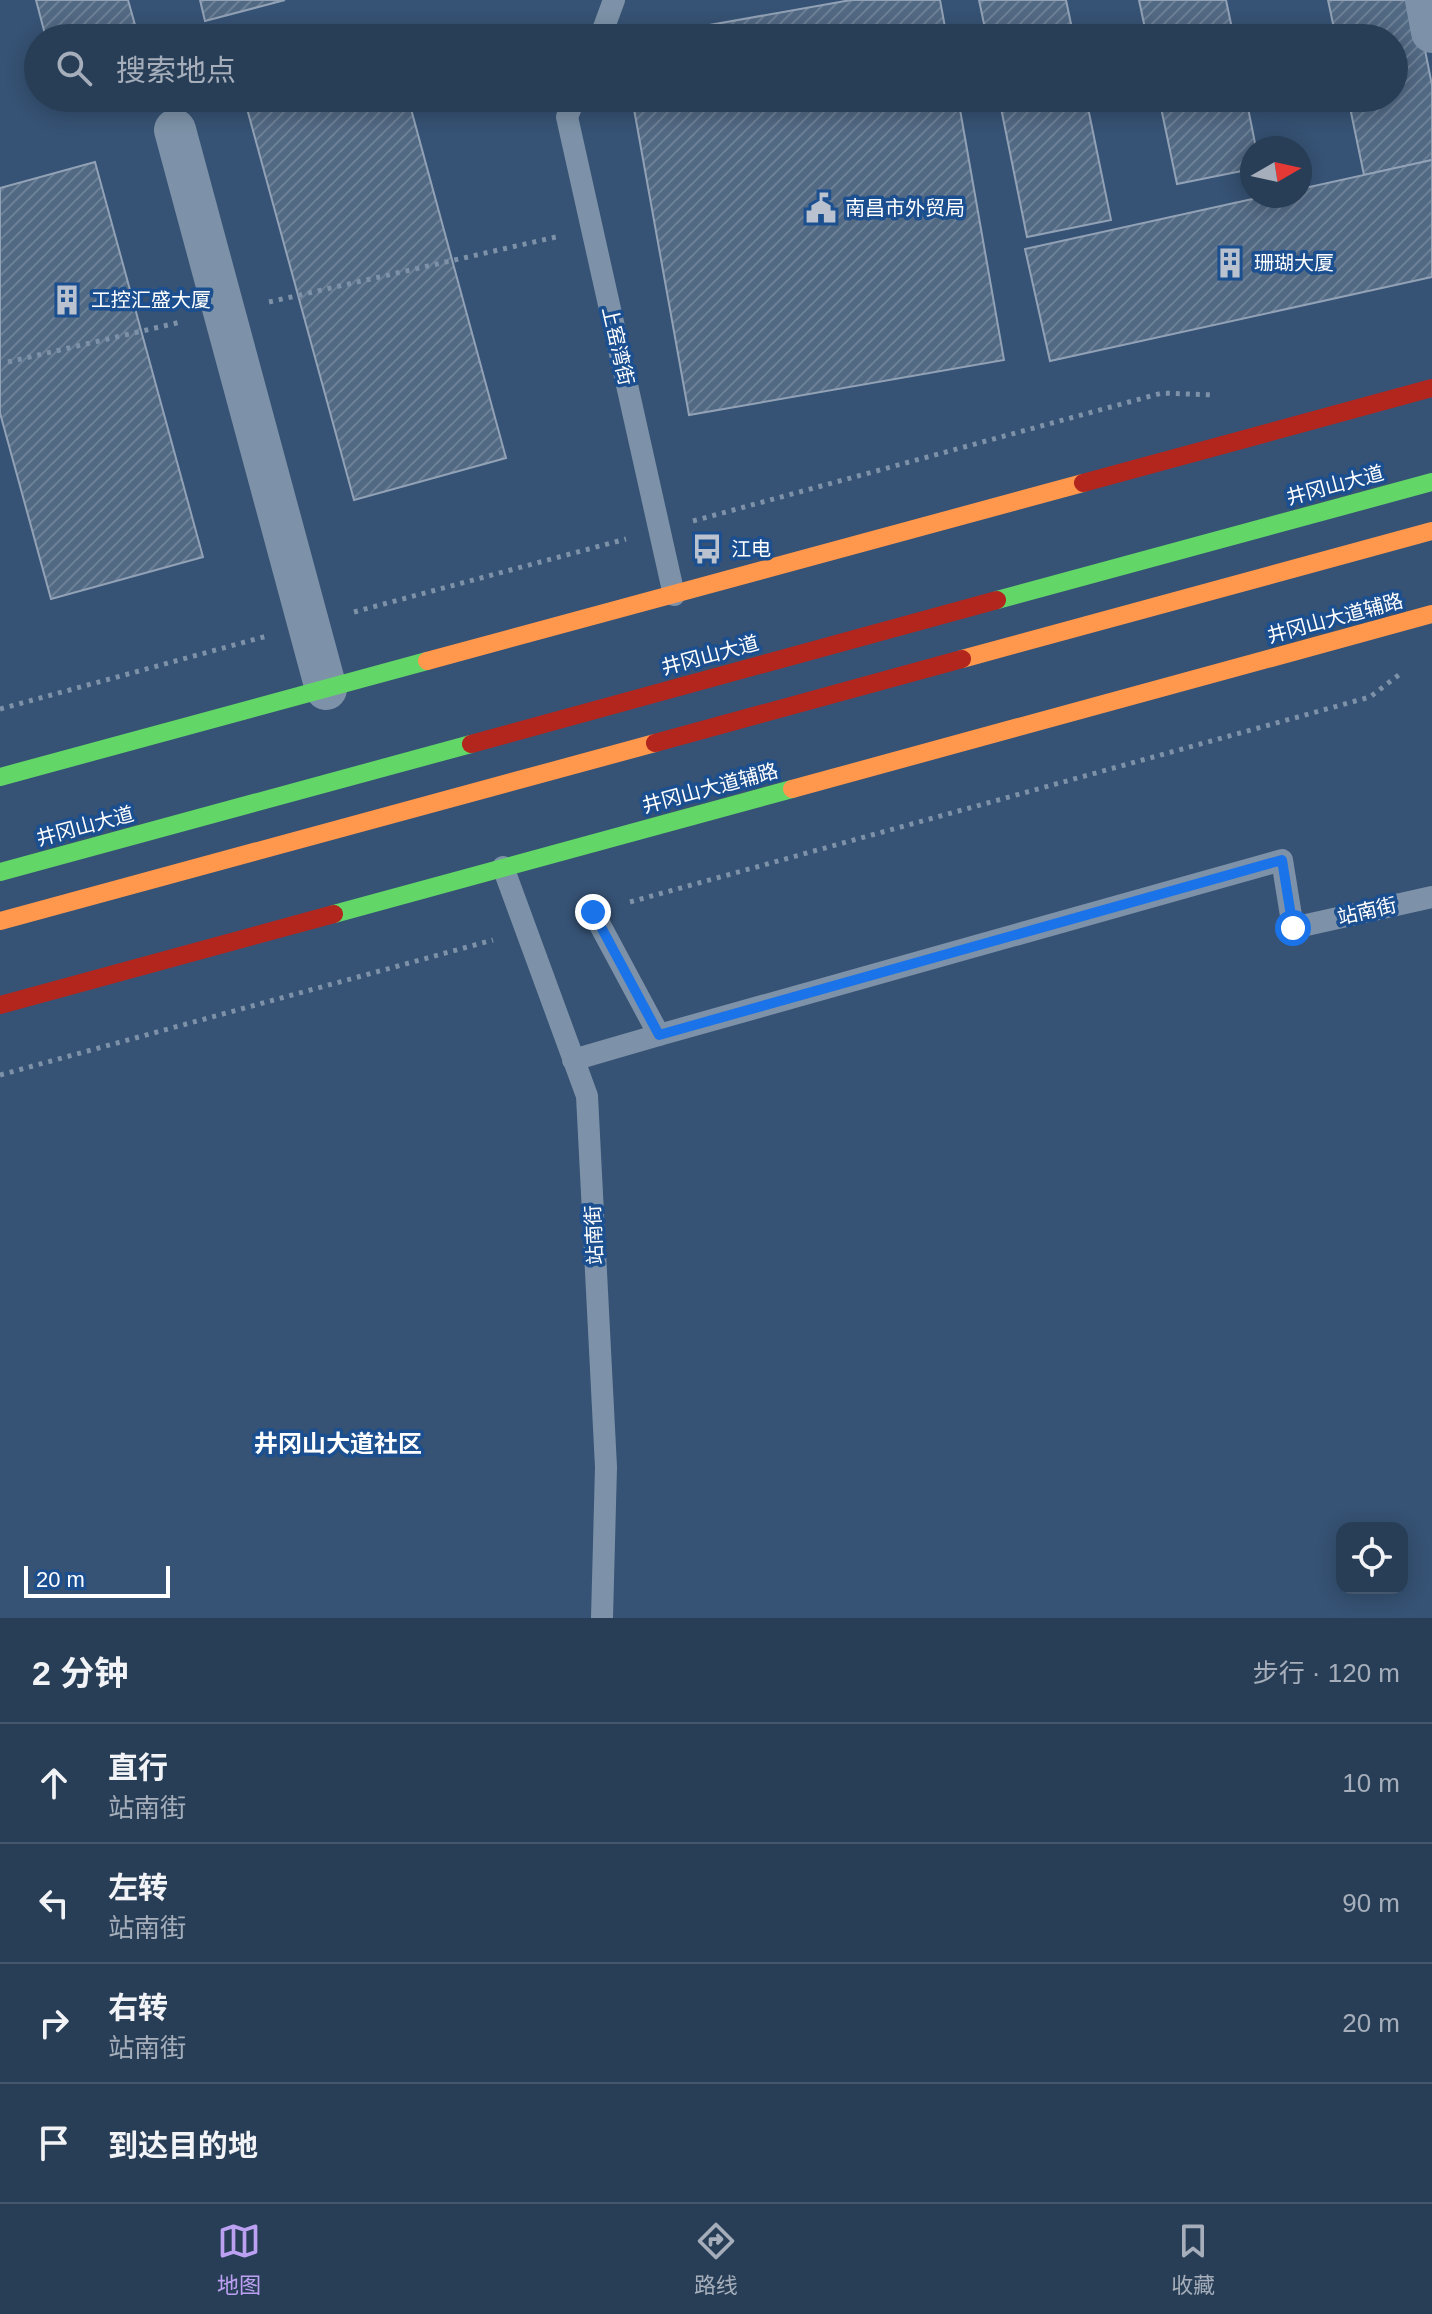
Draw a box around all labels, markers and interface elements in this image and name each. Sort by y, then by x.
search box [24,24,1408,112]
icon: search [52,46,96,90]
text: 搜索地点 [116,54,236,87]
north arrow [1240,136,1312,208]
public building icon: 南昌市外贸局 [804,191,838,225]
place label: 南昌市外贸局 [845,197,965,219]
building icon: 珊瑚大厦 [1213,246,1247,280]
place label: 珊瑚大厦 [1254,252,1334,274]
building icon: 工控汇盛大厦 [50,283,84,317]
place label: 工控汇盛大厦 [91,289,211,311]
street label: 上窑湾街 [598,305,638,387]
street label: 井冈山大道 [1284,461,1386,509]
bus stop icon: 江电 [690,532,724,566]
place label: 江电 [731,538,771,560]
street label: 井冈山大道辅路 [1265,589,1405,647]
street label: 井冈山大道 [659,631,761,679]
street label: 井冈山大道辅路 [640,759,780,817]
street label: 井冈山大道 [34,802,136,850]
route end [575,894,611,930]
street label: 站南街 [1335,894,1399,928]
route start [1275,910,1311,946]
street label: 站南街 [581,1204,607,1266]
district label: 井冈山大道社区 [254,1430,422,1457]
map controls [1336,1522,1408,1594]
button: locate [1336,1522,1408,1594]
scale bar [24,1562,170,1598]
text: 20 m [36,1567,85,1592]
text: 2 分钟 [32,1654,128,1692]
text: 步行 · 120 m [1253,1658,1400,1688]
text: 直行 [108,1751,168,1784]
icon: ahead [32,1761,76,1805]
text: 10 m [1342,1768,1400,1798]
text: 站南街 [108,1793,186,1823]
text: 左转 [108,1871,168,1904]
icon: left [32,1881,76,1925]
text: 90 m [1342,1888,1400,1918]
text: 站南街 [108,1913,186,1943]
text: 右转 [108,1991,168,2024]
icon: right [32,2001,76,2045]
text: 20 m [1342,2008,1400,2038]
text: 站南街 [108,2033,186,2063]
icon: arrive [32,2121,76,2165]
text: 到达目的地 [108,2129,258,2162]
tab: 地图 [217,2219,261,2299]
tab: 路线 [694,2219,738,2299]
tab: 收藏 [1171,2219,1215,2299]

